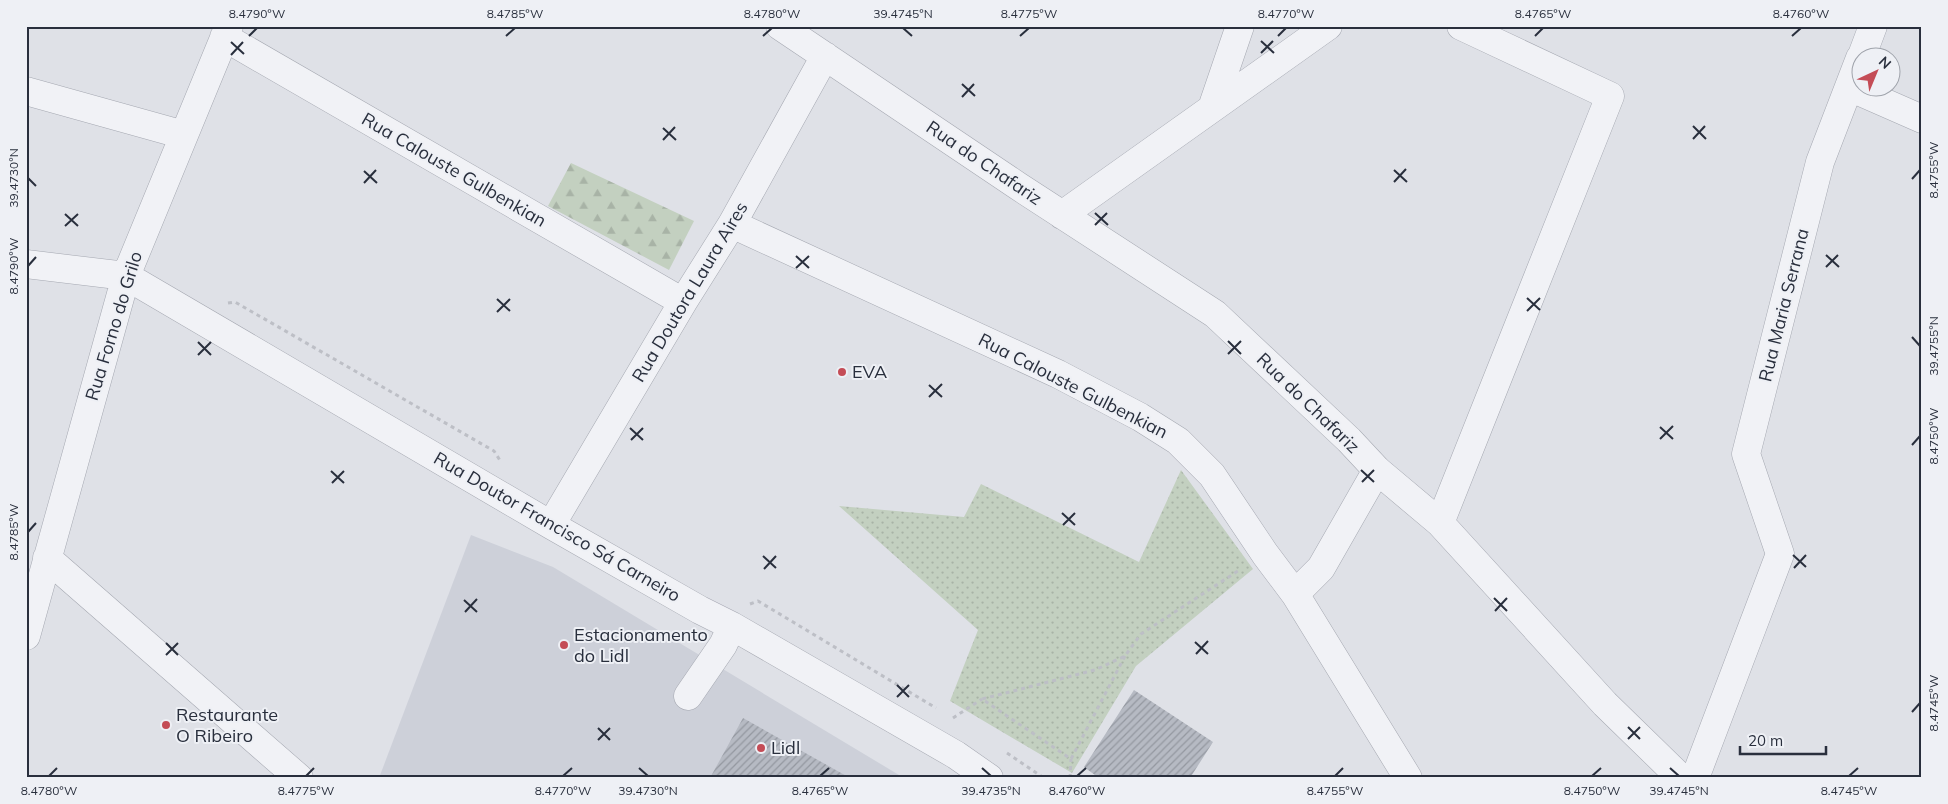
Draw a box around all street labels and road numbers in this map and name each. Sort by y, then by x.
street label: Rua Calouste Gulbenkian [358,107,551,232]
street label: Rua do Chafariz [922,115,1047,210]
street label: Rua Doutora Laura Aires [627,197,753,386]
street label: Rua Maria Serrana [1753,226,1814,384]
street label: Rua Forno do Grilo [80,248,147,403]
street label: Rua Calouste Gulbenkian [975,328,1172,443]
street label: Rua do Chafariz [1252,348,1365,458]
street label: Rua Doutor Francisco Sá Carneiro [430,446,685,607]

